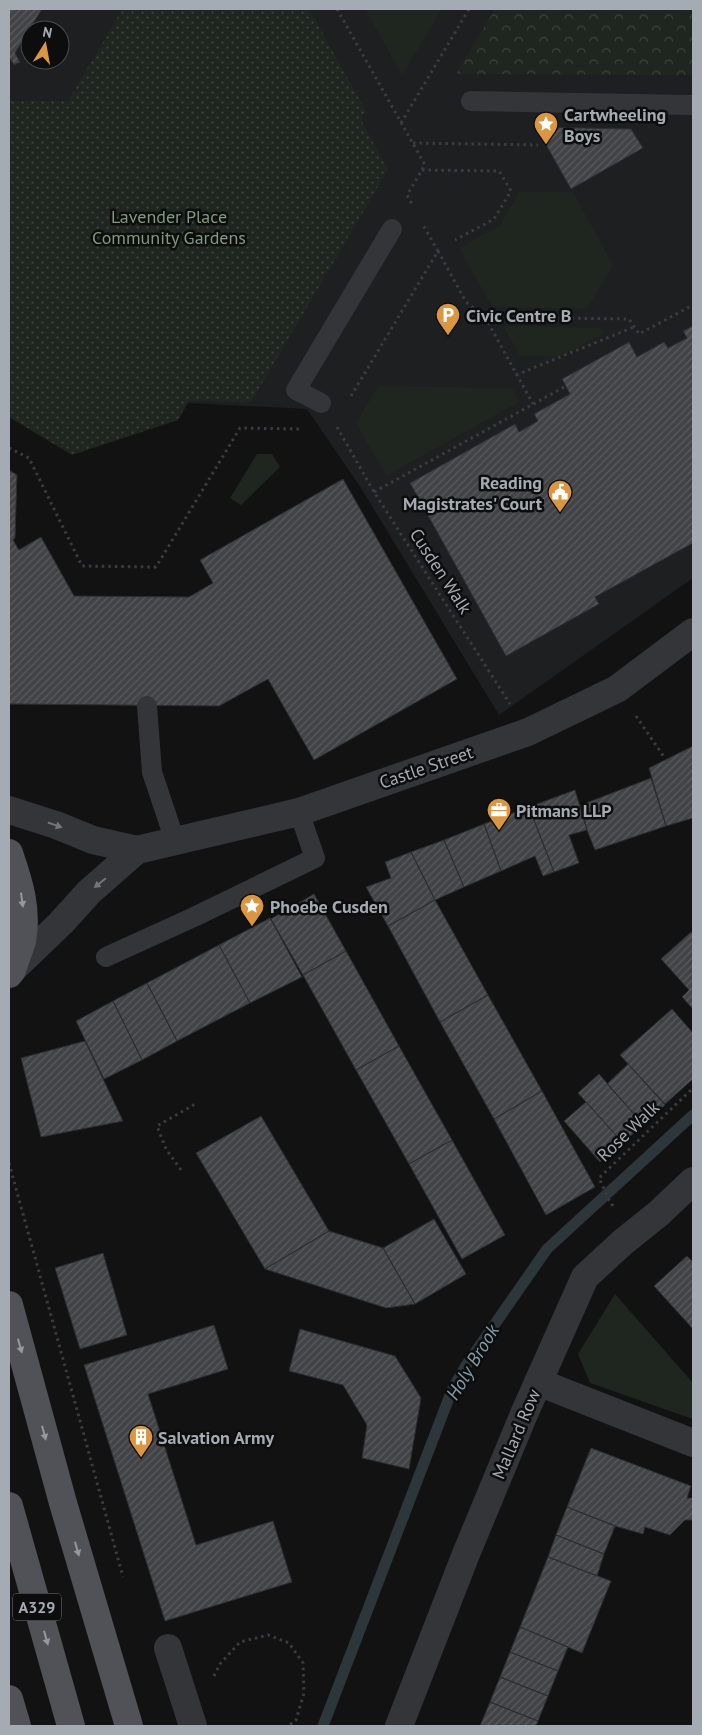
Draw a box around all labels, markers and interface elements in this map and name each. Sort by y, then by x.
north arrow [20,20,70,70]
text: N [41,23,54,42]
place label: Cartwheeling Boys [564,103,666,147]
place icon: Cartwheeling Boys [533,111,559,145]
park label: Lavender Place Community Gardens [92,205,246,249]
parking icon: Civic Centre B [435,302,461,336]
place label: Civic Centre B [466,304,571,327]
place label: Reading Magistrates' Court [403,471,543,515]
public building icon: Reading Magistrates' Court [547,479,573,513]
street label: Cusden Walk [405,524,477,618]
street label: Castle Street [376,740,476,794]
office icon: Pitmans LLP [486,797,512,831]
place label: Pitmans LLP [516,799,612,822]
one-way arrow [48,822,63,829]
one-way arrow [94,877,107,888]
one-way arrow [18,892,26,908]
place icon: Phoebe Cusden [239,893,265,927]
place label: Phoebe Cusden [270,895,388,918]
street label: Rose Walk [592,1095,664,1166]
water label: Holy Brook [440,1319,505,1404]
one-way arrow [16,1338,24,1353]
street label: Mallard Row [487,1385,546,1483]
building icon: Salvation Army [128,1424,154,1458]
one-way arrow [40,1426,48,1441]
place label: Salvation Army [158,1426,274,1449]
one-way arrow [73,1542,81,1557]
road number: A329 [13,1594,61,1620]
one-way arrow [42,1630,50,1645]

